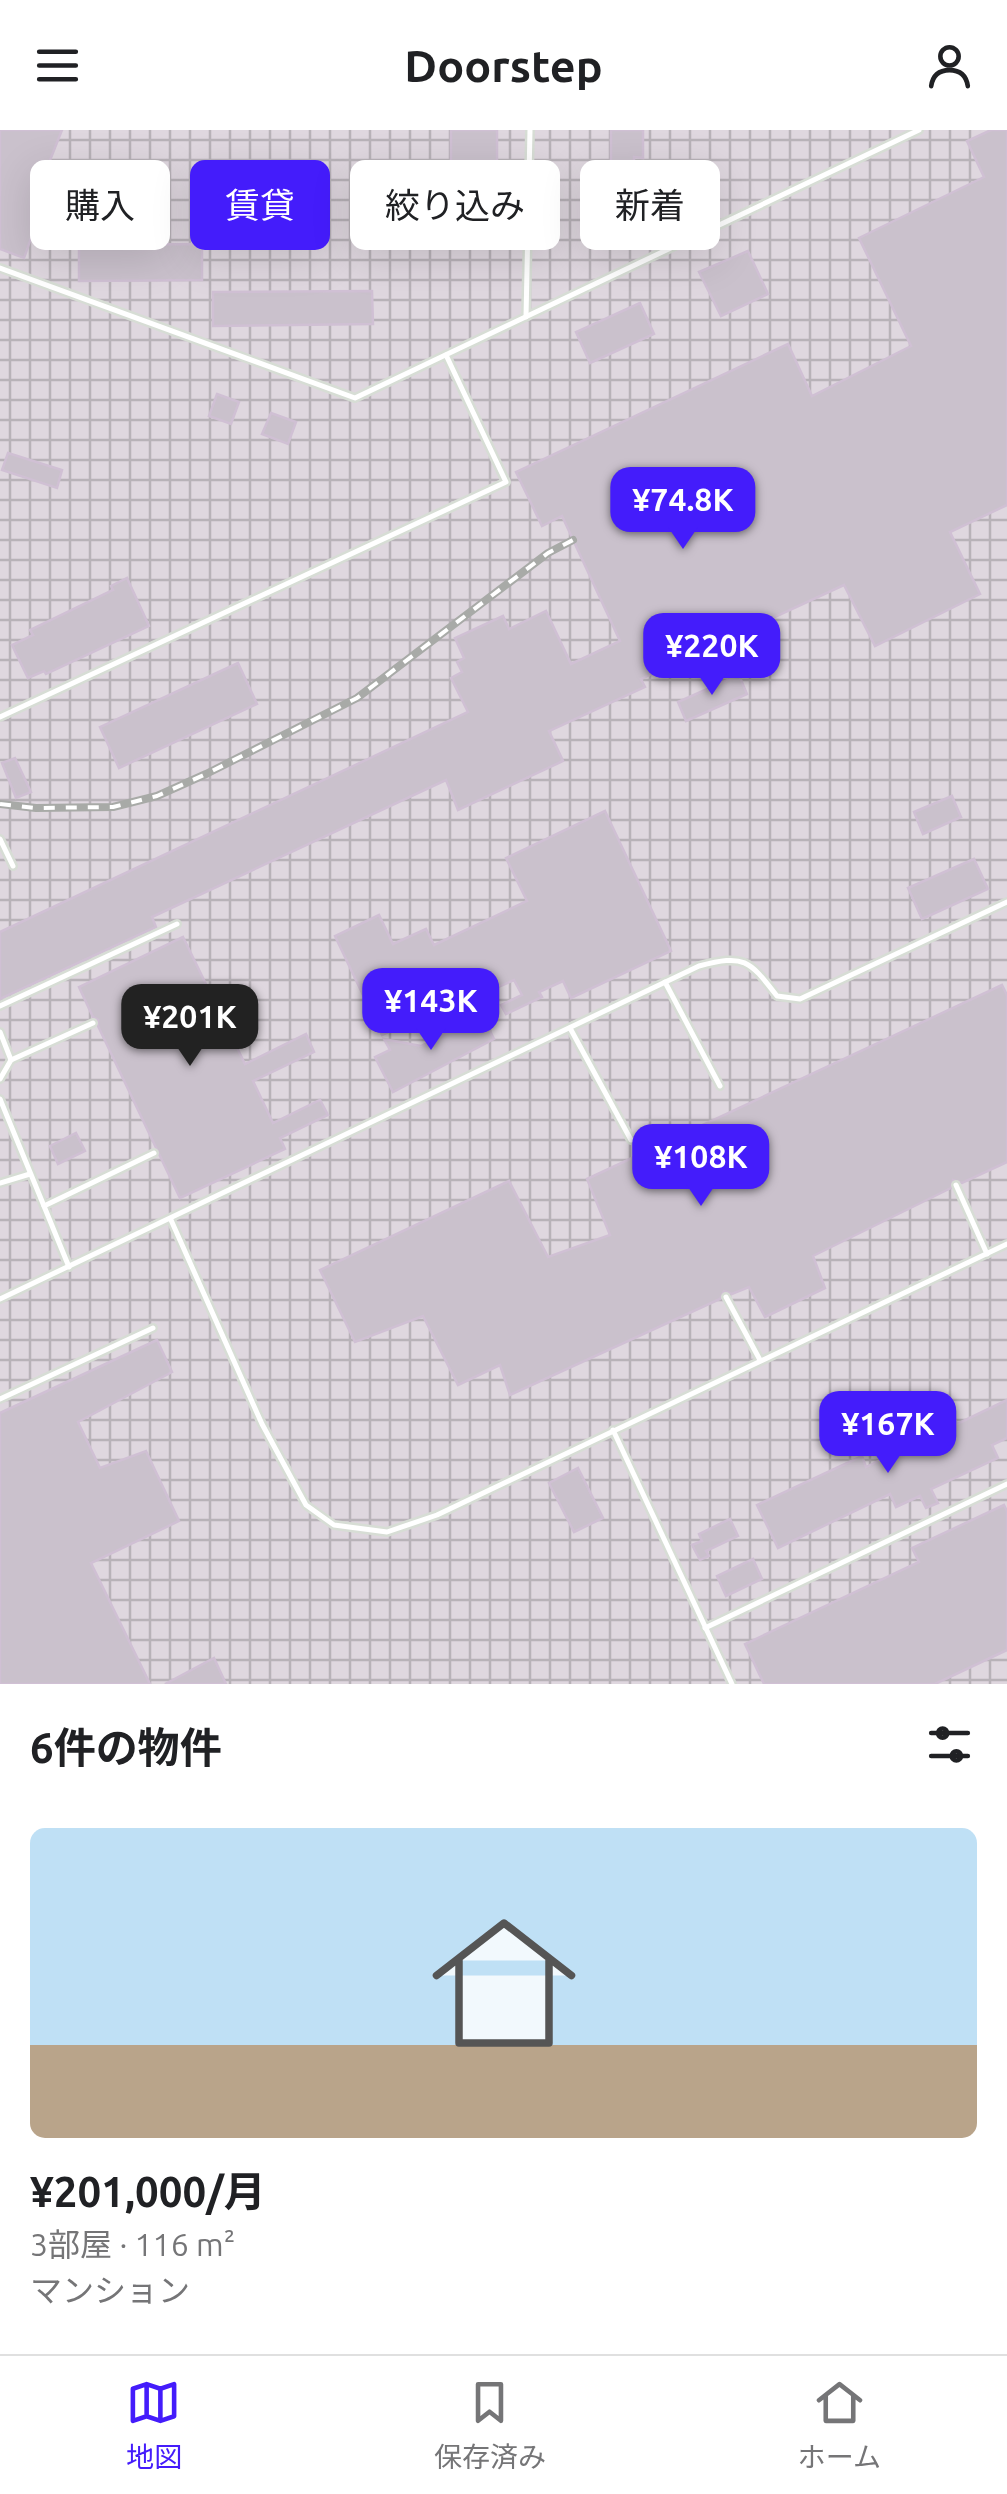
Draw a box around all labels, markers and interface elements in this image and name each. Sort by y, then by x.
icon: menu [30,38,85,93]
icon: person [922,38,977,93]
text: Doorstep [404,40,603,91]
chip: 購入 [30,160,170,250]
chip: 賃貸 [190,160,330,250]
chip: 絞り込み [350,160,560,250]
chip: 新着 [580,160,720,250]
pin: ¥74.8K [602,467,764,552]
text: ¥74.8K [632,481,734,517]
pin: ¥220K [642,613,782,698]
text: ¥220K [665,627,759,663]
pin: ¥143K [361,968,501,1053]
text: ¥143K [384,982,478,1018]
pin: ¥201K [120,984,260,1069]
text: ¥201K [143,998,237,1034]
pin: ¥108K [631,1124,771,1209]
text: ¥108K [654,1138,748,1174]
pin: ¥167K [818,1391,958,1476]
text: ¥167K [841,1405,935,1441]
icon: filters [922,1717,977,1772]
text: 6件の物件 [30,1724,222,1771]
icon: home [414,1893,594,2073]
text: ¥201,000/月 [30,2168,266,2215]
text: 3部屋 · 116 m² [30,2226,235,2262]
text: マンション [30,2272,190,2308]
tab: 地図 [126,2375,182,2475]
tab: 保存済み [434,2375,546,2475]
tab: ホーム [798,2375,881,2475]

